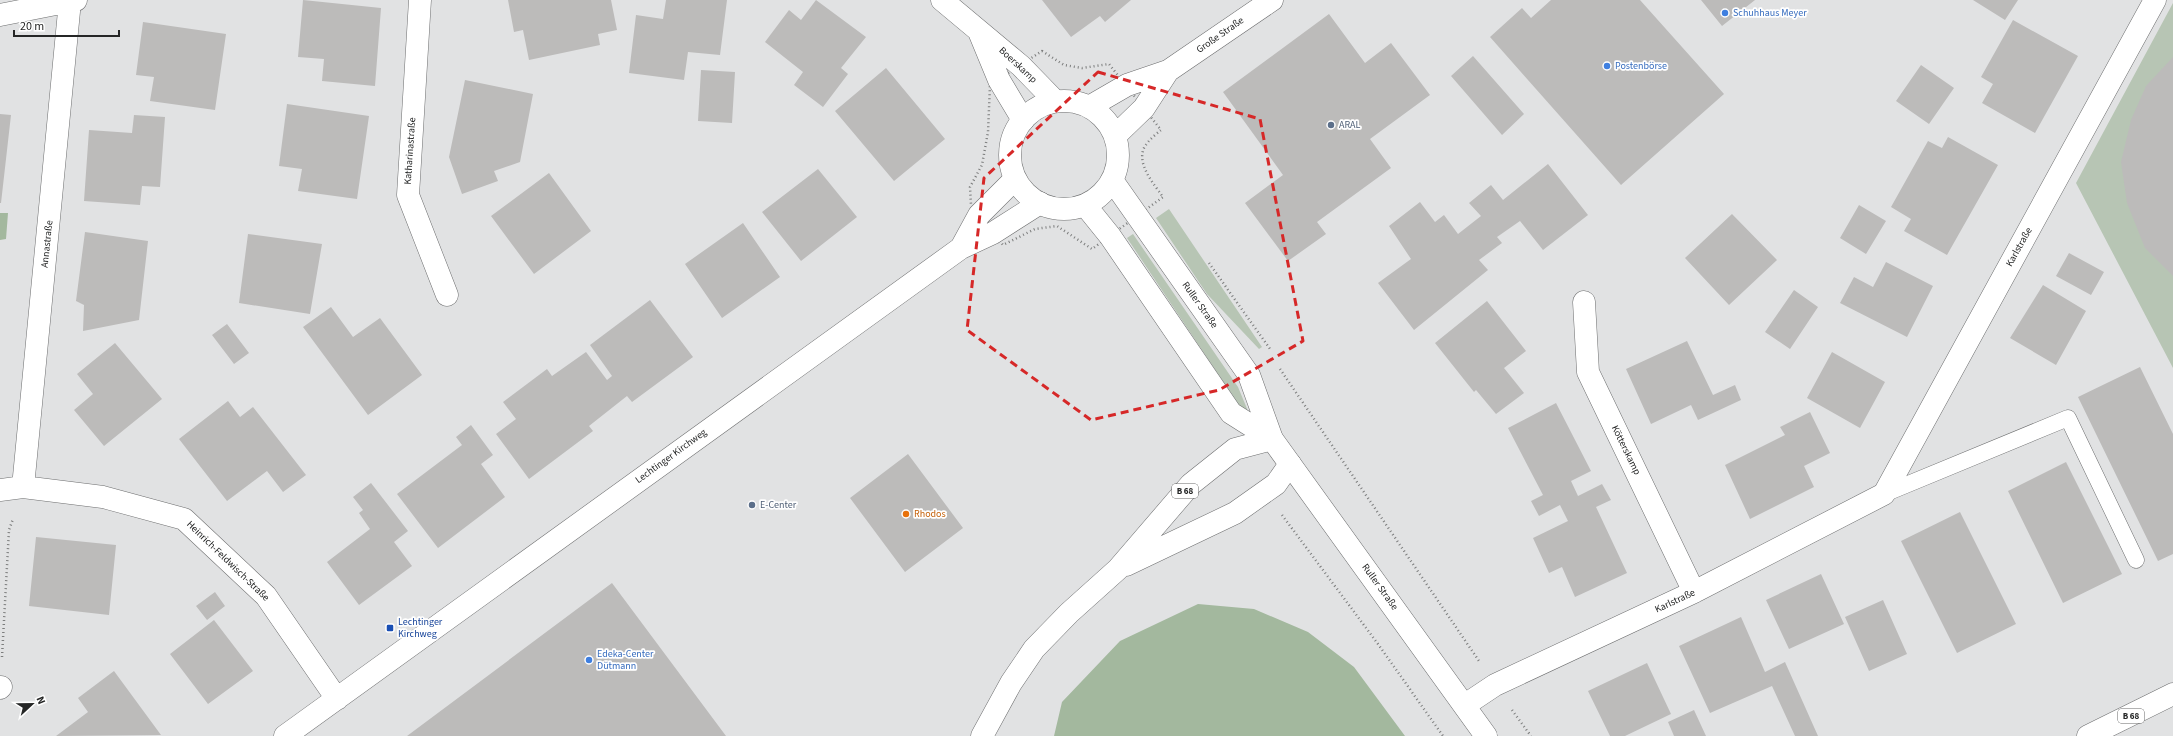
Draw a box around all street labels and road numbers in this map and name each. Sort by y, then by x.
street label: Große Straße [1193,13,1247,57]
street label: Boerskamp [996,44,1041,87]
street label: Katharinastraße [401,117,419,185]
street label: Annastraße [38,219,56,268]
street label: Karlstraße [2002,225,2036,269]
street label: Ruller Straße [1179,279,1221,331]
street label: Kötterskamp [1608,423,1644,478]
street label: Lechtinger Kirchweg [632,425,710,487]
road number: B 68 [1172,484,1198,498]
street label: Heinrich-Feldwisch-Straße [183,518,273,604]
street label: Ruller Straße [1358,561,1402,613]
street label: Karlstraße [1652,586,1698,616]
road number: B 68 [2118,709,2144,723]

